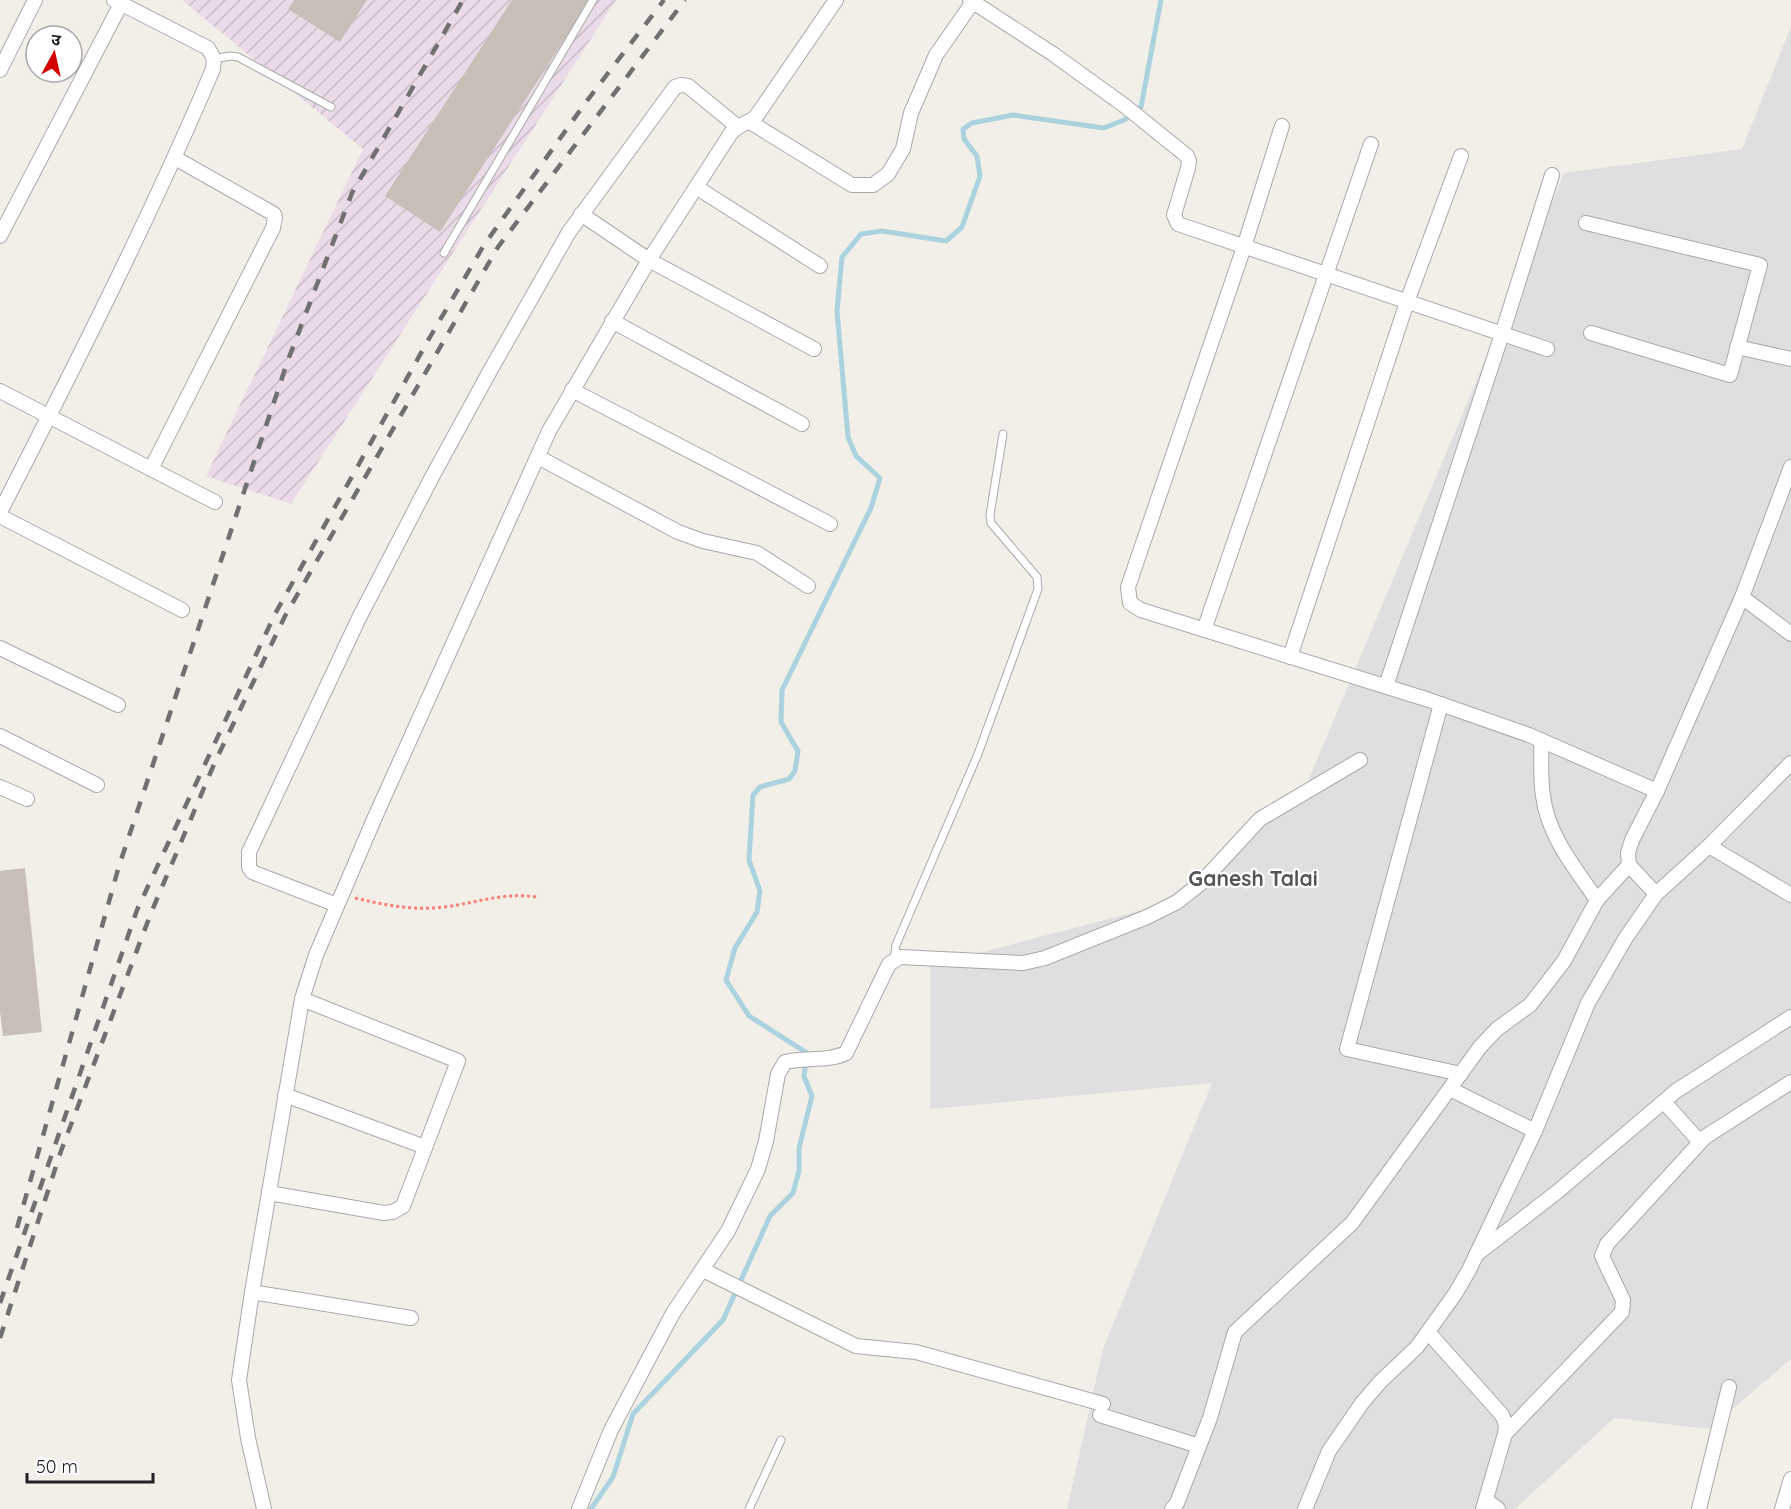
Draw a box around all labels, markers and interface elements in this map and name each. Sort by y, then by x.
north arrow [24,24,84,84]
text: उ [50,29,63,50]
district label: Ganesh Talai [1188,865,1318,891]
scale bar [27,1446,153,1484]
text: 50 m [36,1455,78,1478]

